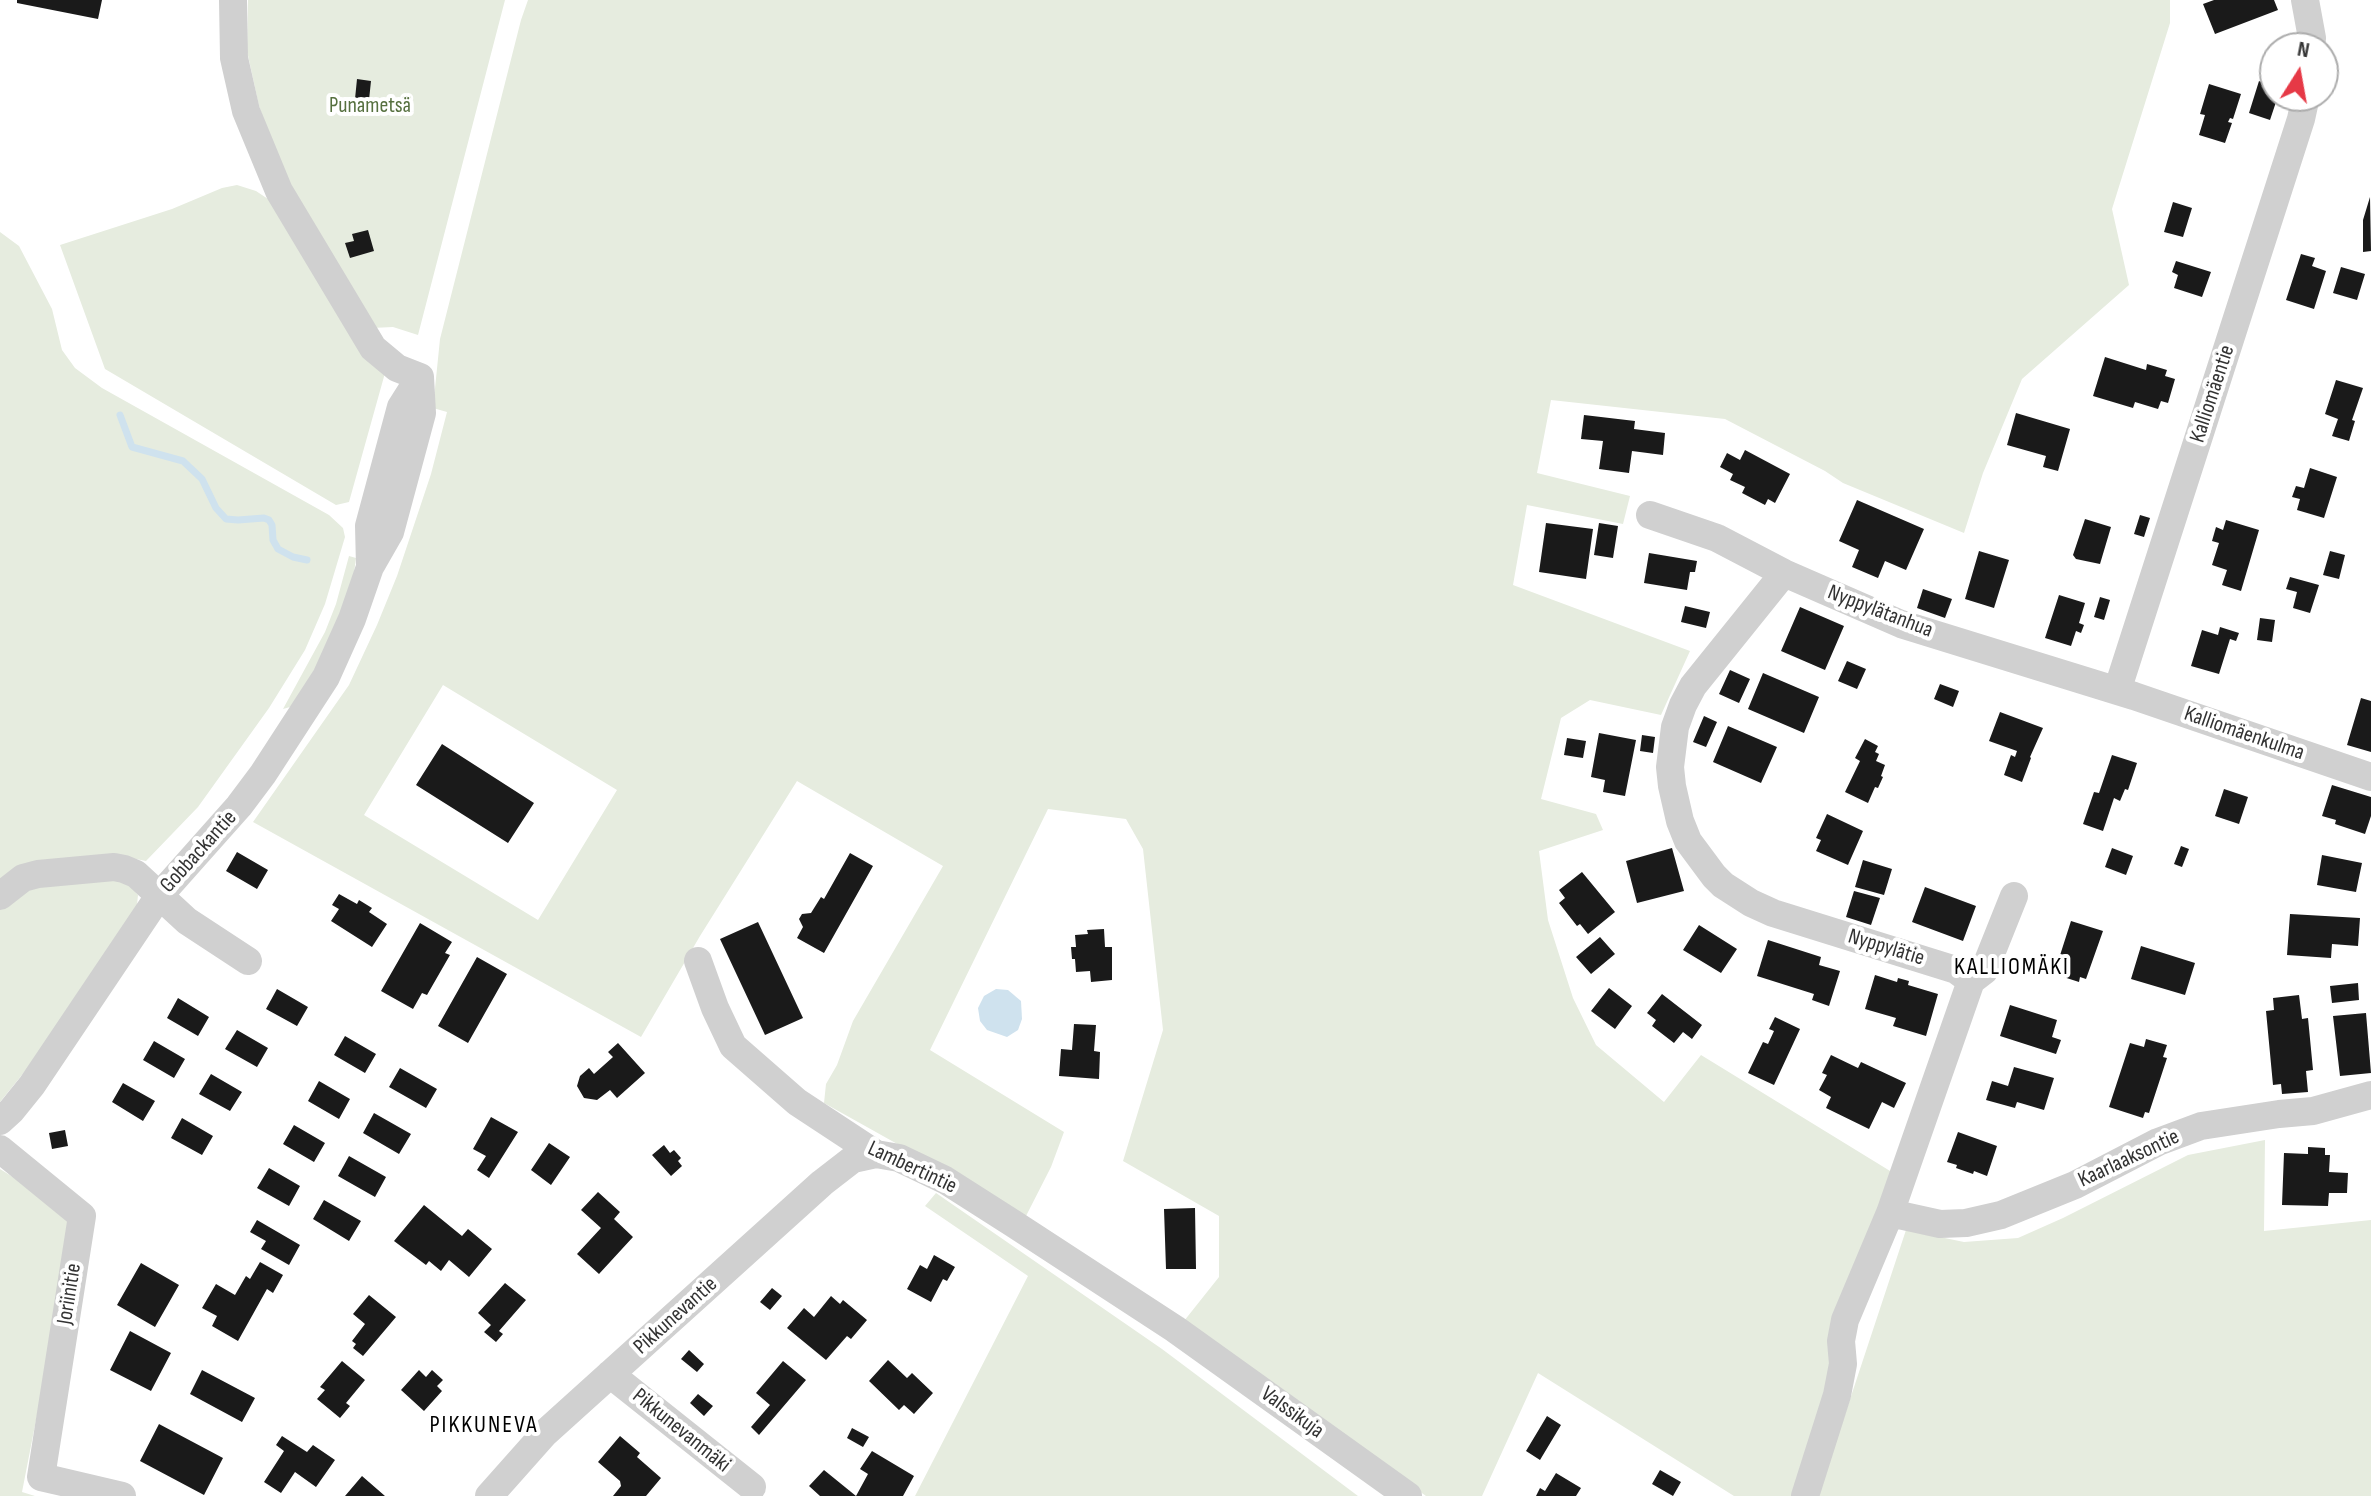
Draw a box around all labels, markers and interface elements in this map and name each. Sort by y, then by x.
north arrow [2259,32,2339,112]
text: N [2295,36,2312,64]
park label: Punametsä [329,93,411,119]
street label: Kalliomäentie [2185,342,2241,446]
street label: Nyppylätanhua [1824,580,1936,644]
street label: Kalliomäenkulma [2180,701,2308,767]
street label: Gobbackantie [155,805,243,899]
street label: Nyppylätie [1845,924,1927,972]
district label: KALLIOMÄKI [1954,954,2070,982]
street label: Kaarlaaksontie [2074,1124,2184,1194]
street label: Lambertintie [863,1136,961,1200]
street label: Joriinitie [52,1262,88,1326]
street label: Pikkunevantie [629,1272,723,1360]
street label: Valssikuja [1255,1381,1329,1445]
street label: Pikkunevanmäki [627,1383,735,1479]
district label: PIKKUNEVA [429,1412,539,1440]

